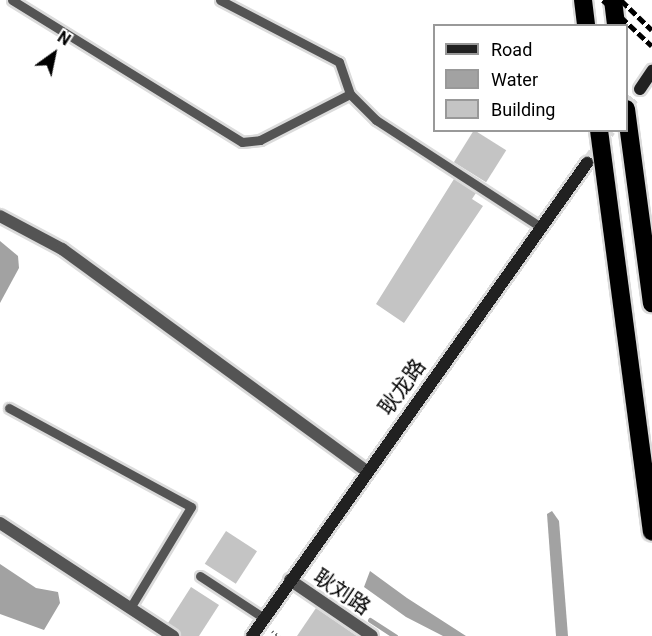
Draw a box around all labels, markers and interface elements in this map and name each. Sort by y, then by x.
north arrow [24,24,84,84]
legend [433,24,628,132]
text: N [54,27,74,50]
text: Road [491,39,532,60]
text: Water [491,69,538,90]
text: Building [491,99,555,120]
street label: 耿龙路 [373,354,431,420]
street label: 耿刘路 [309,564,375,620]

